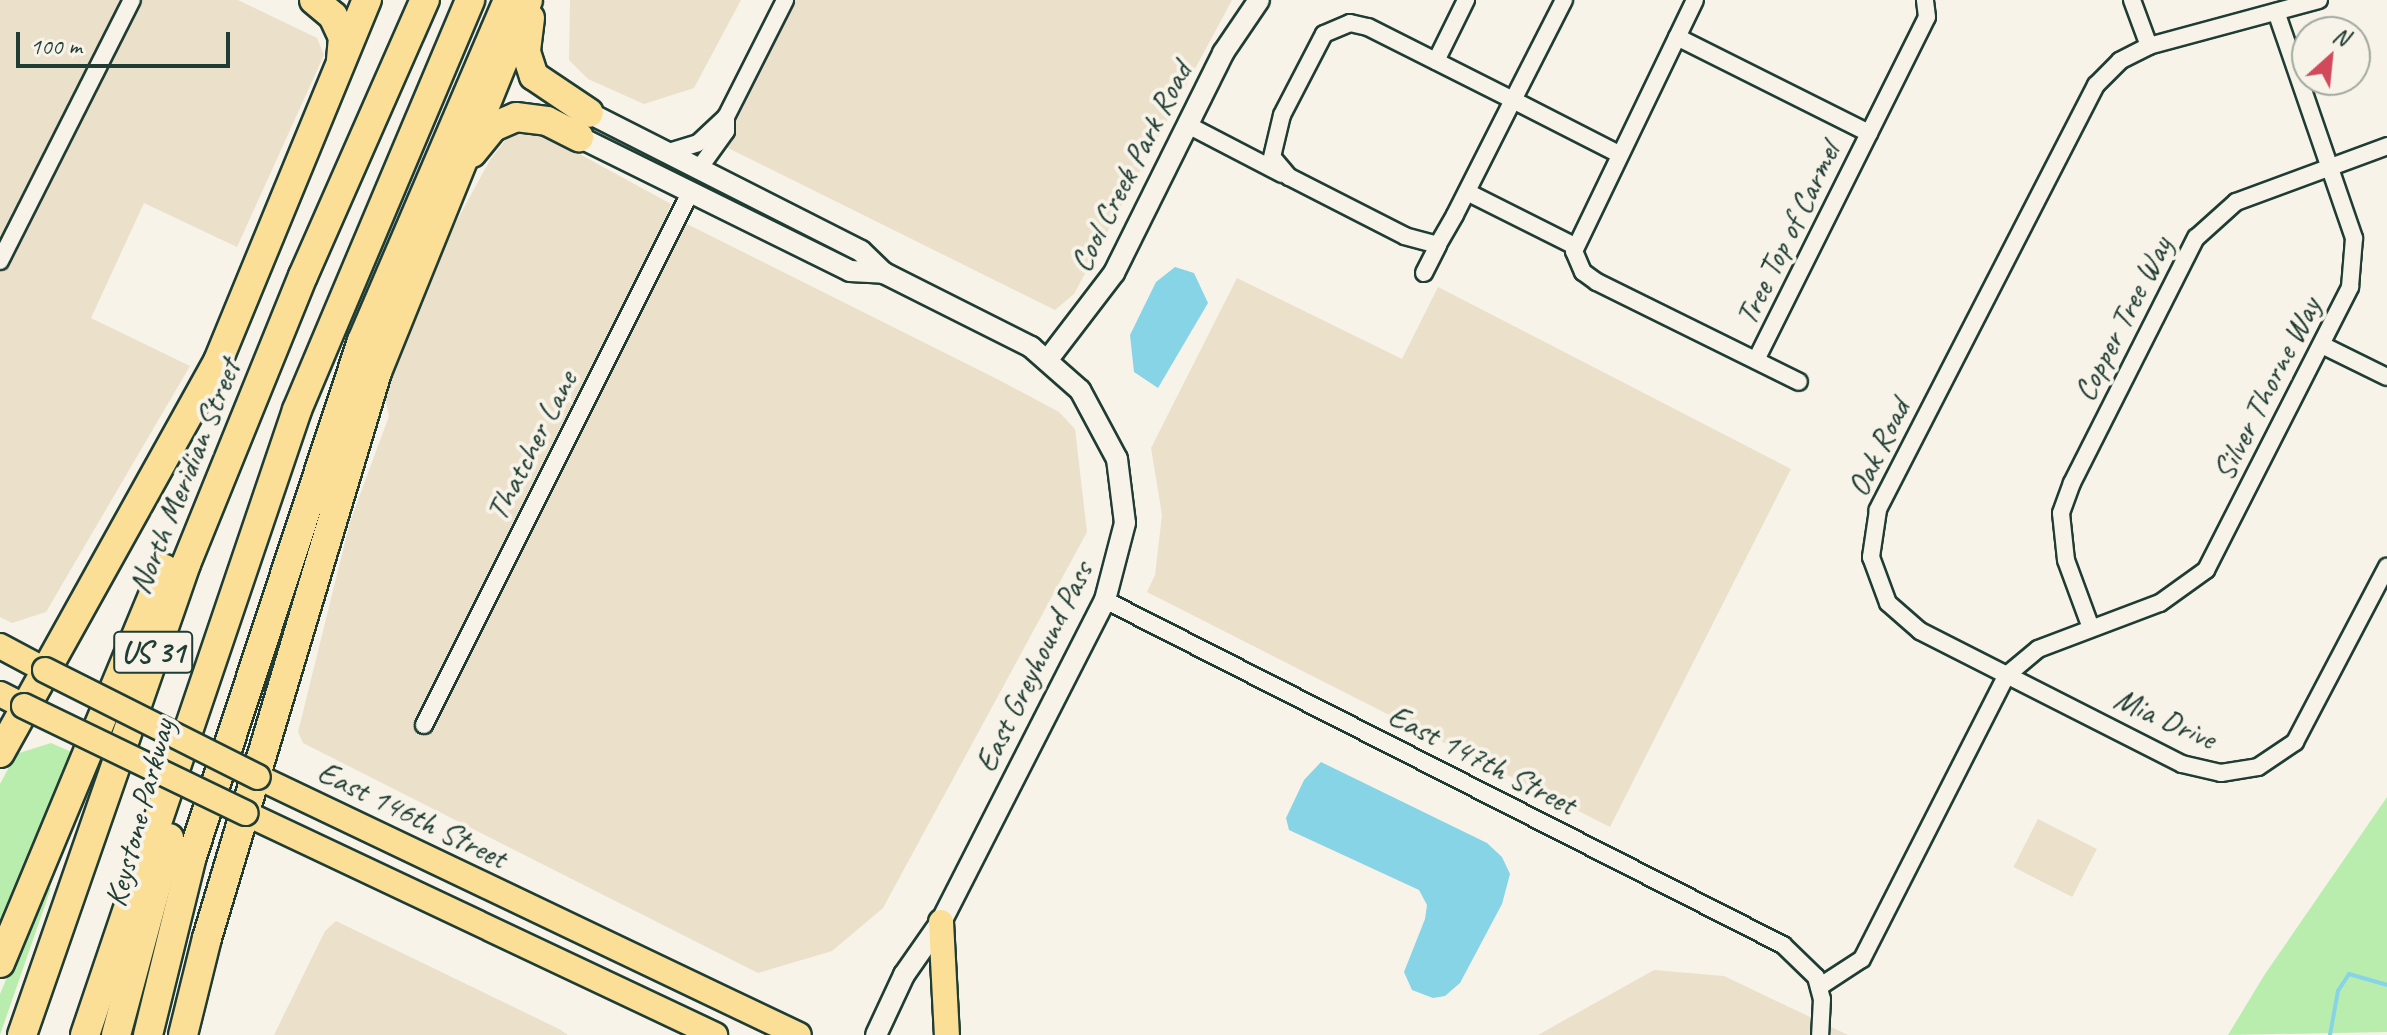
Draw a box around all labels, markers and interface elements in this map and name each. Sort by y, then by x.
scale bar [20,16,234,66]
north arrow [2291,16,2371,96]
text: N [2329,21,2353,52]
text: 100 m [30,31,82,61]
street label: Cool Creek Park Road [1062,56,1200,278]
street label: Tree Top of Carmel [1727,136,1849,332]
street label: Copper Tree Way [2065,230,2181,408]
street label: Silver Thorne Way [2204,291,2330,487]
street label: North Meridian Street [120,354,250,600]
street label: Thatcher Lane [478,364,586,528]
street label: Oak Road [1839,393,1919,503]
street label: East Greyhound Pass [966,555,1102,779]
road number: US 31 [113,626,193,678]
street label: Mia Drive [2108,680,2222,758]
street label: East 147th Street [1382,696,1582,824]
street label: Keystone Parkway [97,715,183,911]
street label: East 146th Street [311,753,513,877]

